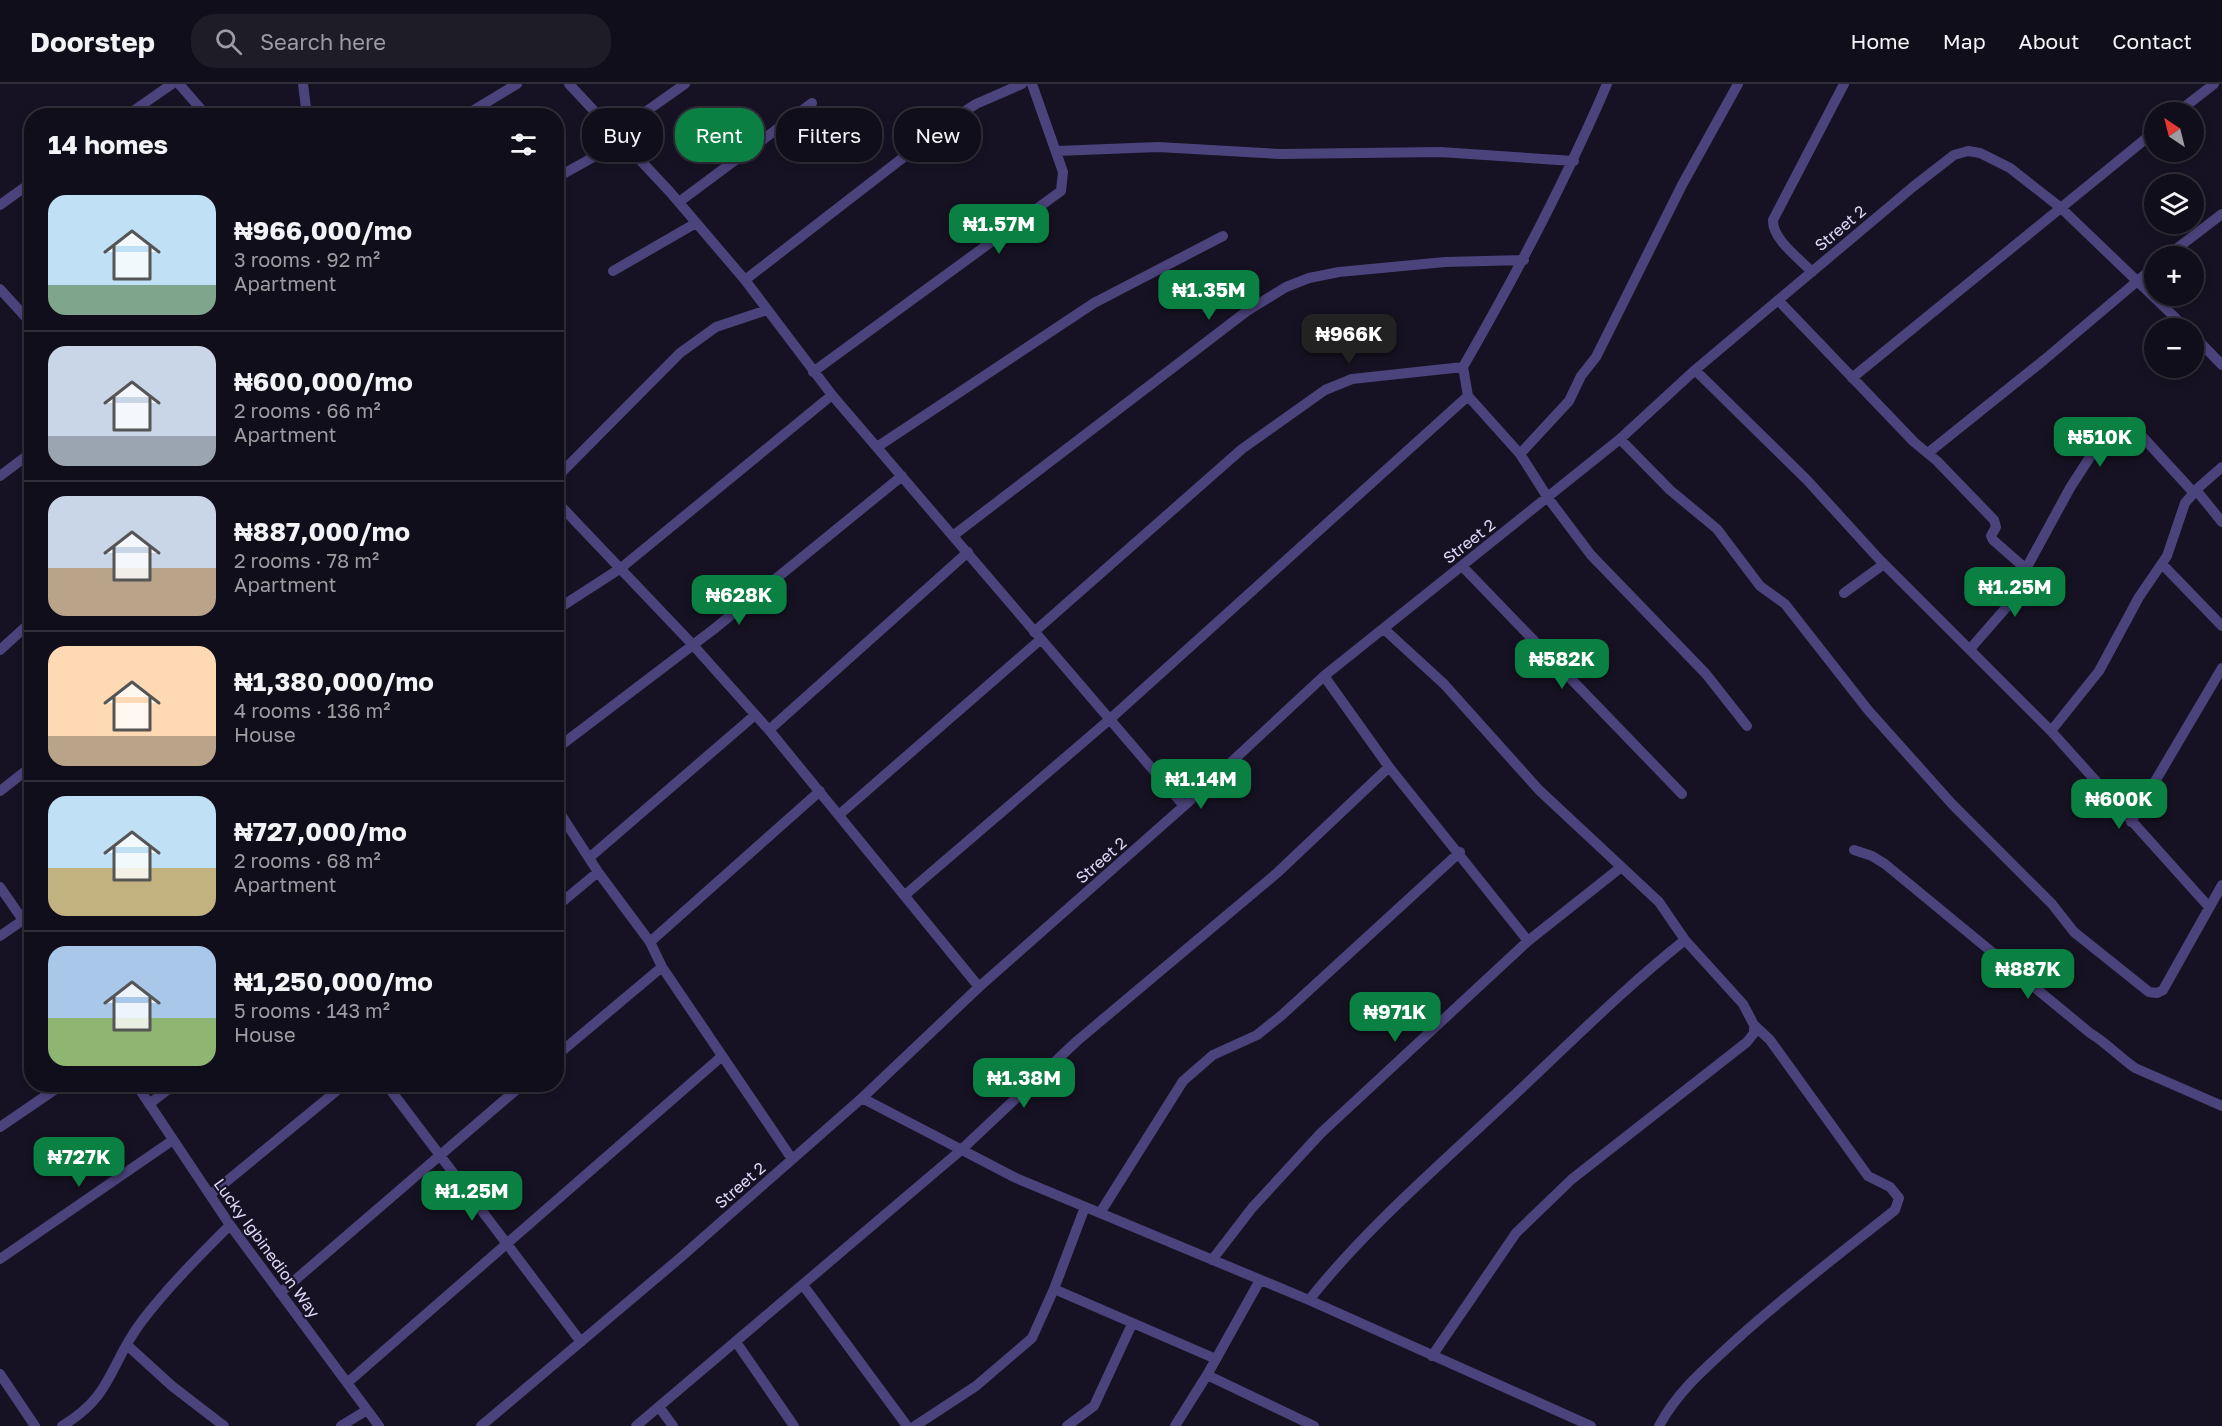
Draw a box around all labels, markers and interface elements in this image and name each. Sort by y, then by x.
search box [191,14,611,68]
text: Doorstep [30,25,155,58]
icon: search [212,25,245,58]
text: Search here [260,28,386,55]
text: Home [1850,28,1910,54]
text: Map [1943,28,1986,54]
text: About [2019,28,2079,54]
text: Contact [2112,28,2192,54]
north arrow [2144,102,2204,162]
map controls [2144,102,2204,378]
chip: Buy [582,108,663,162]
chip: Rent [675,108,764,162]
chip: Filters [776,108,882,162]
chip: New [894,108,981,162]
icon: filters [507,128,540,161]
text: 14 homes [48,129,168,160]
button: layers [2144,174,2204,234]
street label: Street 2 [1810,201,1870,255]
pin: ₦1.57M [950,204,1048,255]
text: ₦1.57M [963,211,1035,235]
text: ₦966,000/mo [234,215,412,246]
icon: home [96,219,168,291]
button: + [2144,246,2204,306]
text: 3 rooms · 92 m² [234,247,380,271]
pin: ₦1.35M [1160,270,1258,321]
text: Apartment [234,271,337,295]
text: ₦1.35M [1172,277,1246,301]
pin: ₦966K [1307,314,1391,365]
button: − [2144,318,2204,378]
text: ₦966K [1315,321,1383,345]
text: ₦600,000/mo [234,366,413,397]
icon: home [96,370,168,442]
text: 2 rooms · 66 m² [234,398,381,422]
pin: ₦510K [2058,417,2142,468]
text: Apartment [234,422,337,446]
text: ₦510K [2068,424,2132,448]
street label: Street 2 [1439,514,1499,568]
text: ₦887,000/mo [234,516,410,547]
icon: home [96,520,168,592]
text: 2 rooms · 78 m² [234,548,379,572]
pin: ₦1.25M [1966,567,2064,618]
text: Apartment [234,572,337,596]
text: ₦1.25M [1978,574,2052,598]
pin: ₦628K [697,575,781,626]
text: ₦628K [706,582,772,606]
pin: ₦582K [1520,639,1604,690]
text: ₦582K [1529,646,1595,670]
text: ₦1,380,000/mo [234,666,434,697]
icon: home [96,670,168,742]
text: 4 rooms · 136 m² [234,698,391,722]
text: House [234,722,296,746]
pin: ₦1.14M [1152,759,1250,810]
text: ₦1.14M [1165,766,1237,790]
pin: ₦600K [2077,779,2161,830]
text: ₦600K [2085,786,2153,810]
text: ₦727,000/mo [234,816,407,847]
icon: home [96,820,168,892]
street label: Street 2 [1072,833,1130,887]
text: 2 rooms · 68 m² [234,848,381,872]
text: Apartment [234,872,337,896]
pin: ₦887K [1986,949,2070,1000]
text: ₦887K [1995,956,2061,980]
text: ₦1,250,000/mo [234,966,433,997]
icon: home [96,970,168,1042]
pin: ₦971K [1353,992,1437,1043]
text: 5 rooms · 143 m² [234,998,390,1022]
text: ₦971K [1364,999,1426,1023]
text: House [234,1022,296,1046]
pin: ₦1.38M [975,1058,1073,1109]
text: ₦1.38M [987,1065,1061,1089]
pin: ₦727K [37,1137,121,1188]
text: ₦727K [48,1144,110,1168]
street label: Street 2 [711,1158,769,1212]
pin: ₦1.25M [423,1171,521,1222]
street label: Lucky Igbinedion Way [210,1174,324,1322]
text: ₦1.25M [435,1178,509,1202]

